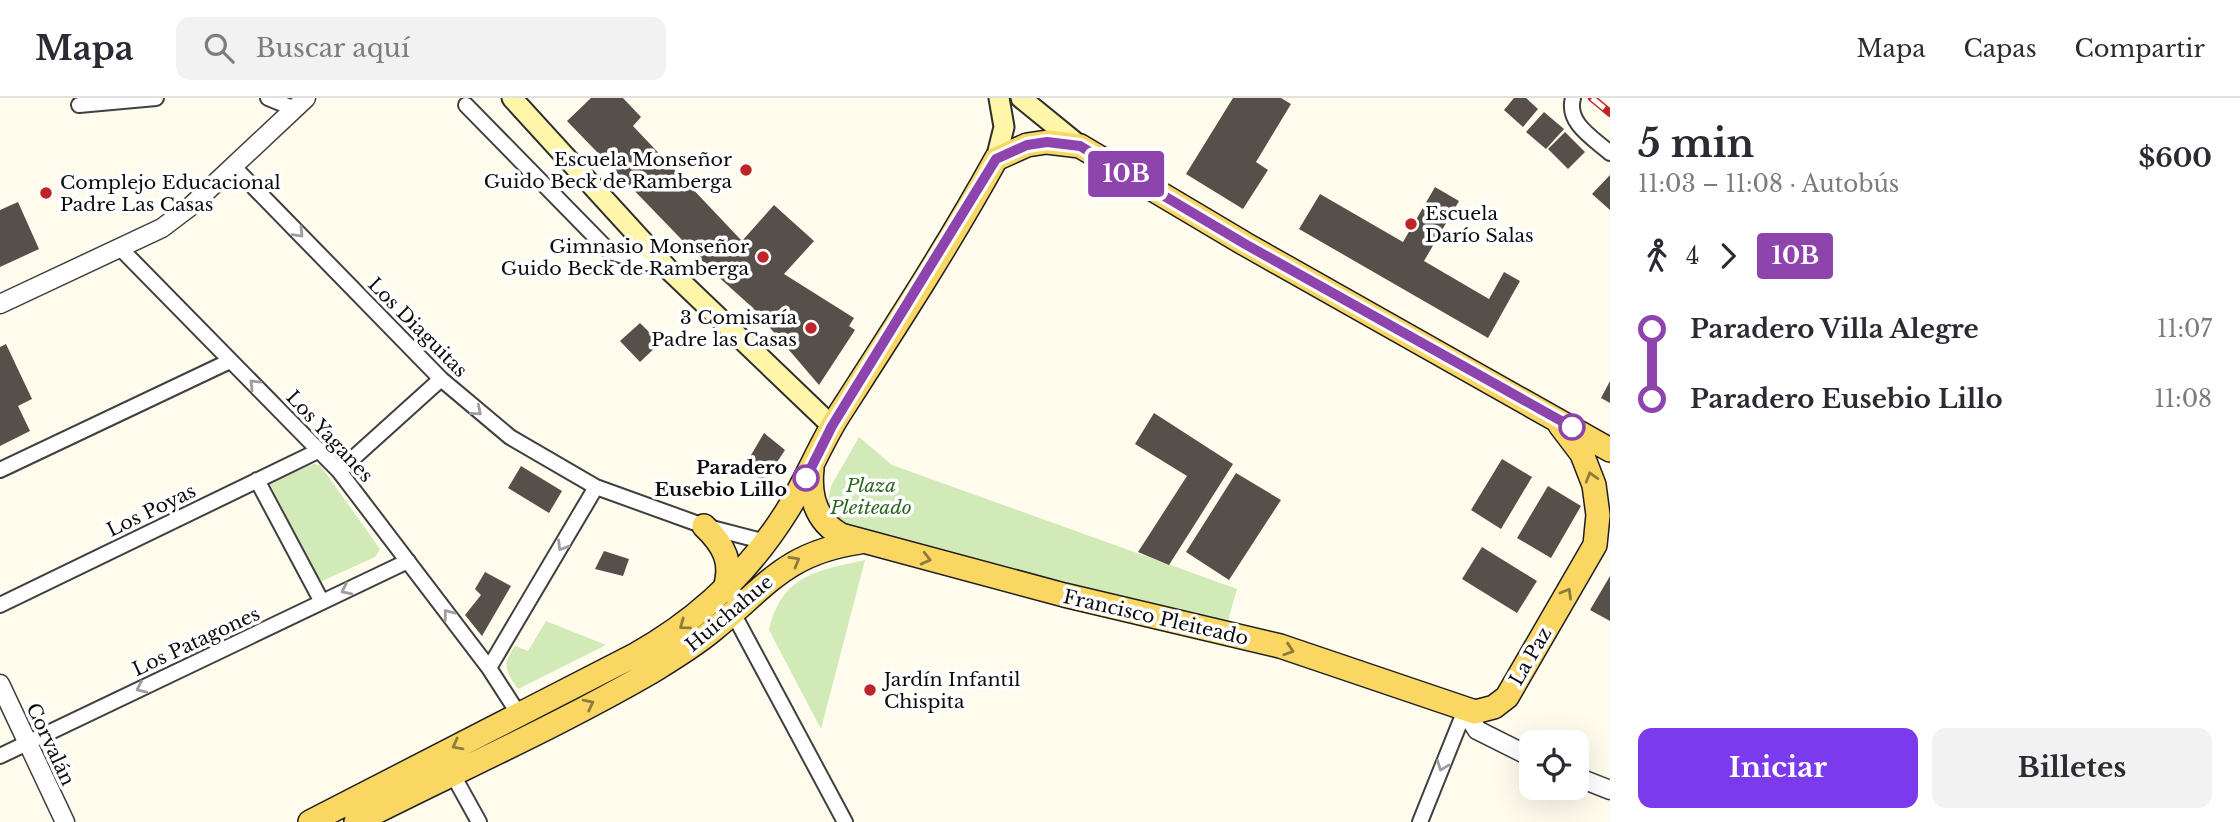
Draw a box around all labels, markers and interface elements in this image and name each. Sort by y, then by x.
search box [176,17,666,80]
text: Mapa [35,28,134,69]
icon: search [200,29,238,67]
text: Buscar aquí [256,32,410,64]
text: Mapa [1856,34,1926,63]
text: Capas [1964,34,2037,63]
text: Compartir [2075,34,2205,63]
text: 5 min [1638,120,1754,167]
text: $600 [2138,142,2212,174]
place label: Escuela Monseñor Guido Beck de Ramberga [484,148,732,193]
line badge: 10B [1086,151,1166,197]
text: 10B [1102,159,1150,188]
marker: Escuela Monseñor Guido Beck de Ramberga [738,162,754,178]
text: 11:03 – 11:08 · Autobús [1638,170,1899,198]
place label: Complejo Educacional Padre Las Casas [60,171,281,216]
marker: Complejo Educacional Padre Las Casas [38,185,54,201]
place label: Escuela Darío Salas [1425,202,1534,247]
marker: Escuela Darío Salas [1403,216,1419,232]
one-way arrow [291,225,304,238]
place label: Gimnasio Monseñor Guido Beck de Ramberga [501,235,749,280]
icon: walk [1638,237,1676,275]
icon: forward [1709,237,1747,275]
text: 10B [1771,241,1819,270]
text: 4 [1686,242,1699,270]
marker: Gimnasio Monseñor Guido Beck de Ramberga [755,249,771,265]
street label: Los Diaguitas [363,273,472,382]
place label: 3 Comisaría Padre las Casas [651,306,797,351]
text: Paradero Villa Alegre [1690,313,1979,345]
text: 11:07 [2157,315,2212,343]
marker: 3 Comisaría Padre las Casas [803,320,819,336]
one-way arrow [249,380,262,393]
text: Paradero Eusebio Lillo [1690,383,2003,415]
text: 11:08 [2155,385,2212,413]
street label: Los Yaganes [281,386,378,487]
one-way arrow [470,403,482,416]
unlabelled marker [1559,414,1585,440]
place label: Paradero Eusebio Lillo [655,456,787,501]
marker: Paradero Eusebio Lillo [793,465,819,491]
one-way arrow [1585,472,1600,484]
park label: Plaza Pleiteado [829,474,912,519]
street label: Los Poyas [103,479,199,542]
one-way arrow [557,538,570,551]
one-way arrow [920,551,932,565]
one-way arrow [788,556,801,569]
street label: Huichahue [681,570,778,657]
one-way arrow [341,582,353,596]
street label: Francisco Pleiteado [1061,585,1251,650]
one-way arrow [1559,587,1572,600]
street label: Los Patagones [129,602,263,681]
one-way arrow [444,609,457,621]
one-way arrow [679,617,692,629]
street label: La Paz [1505,623,1556,690]
one-way arrow [1283,641,1295,656]
place label: Jardín Infantil Chispita [881,668,1020,713]
one-way arrow [136,680,148,694]
marker: Jardín Infantil Chispita [862,682,878,698]
one-way arrow [582,698,595,712]
street label: Corvalán [21,699,80,789]
button: Iniciar [1638,728,1918,808]
button: Billetes [1932,728,2212,808]
map controls [1519,730,1589,800]
button: locate [1519,730,1589,800]
one-way arrow [452,736,465,750]
one-way arrow [1436,759,1450,771]

